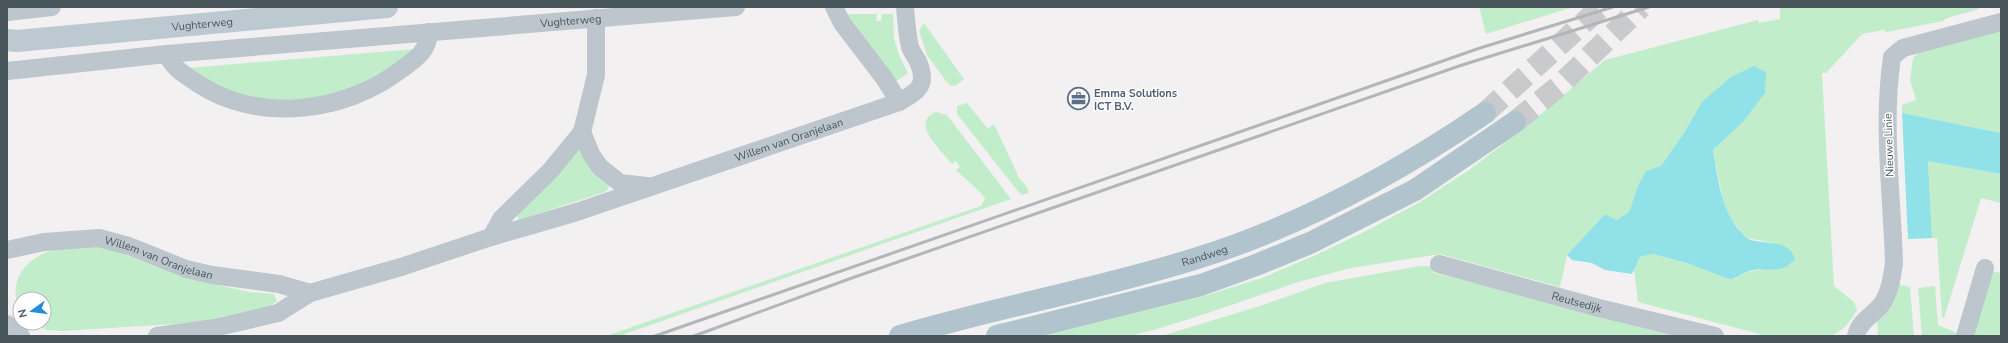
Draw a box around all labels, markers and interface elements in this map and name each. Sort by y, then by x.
street label: Vughterweg [539,11,602,31]
street label: Vughterweg [170,14,233,34]
office icon: Emma Solutions ICT B.V. [1065,86,1091,112]
place label: Emma Solutions ICT B.V. [1094,86,1177,114]
street label: Nieuwe Linie [1880,113,1898,177]
street label: Willem van Oranjelaan [733,114,845,165]
street label: Willem van Oranjelaan [103,232,214,282]
street label: Randweg [1180,241,1229,270]
street label: Reutsedijk [1550,288,1604,316]
north arrow [12,291,52,331]
text: N [15,307,31,319]

